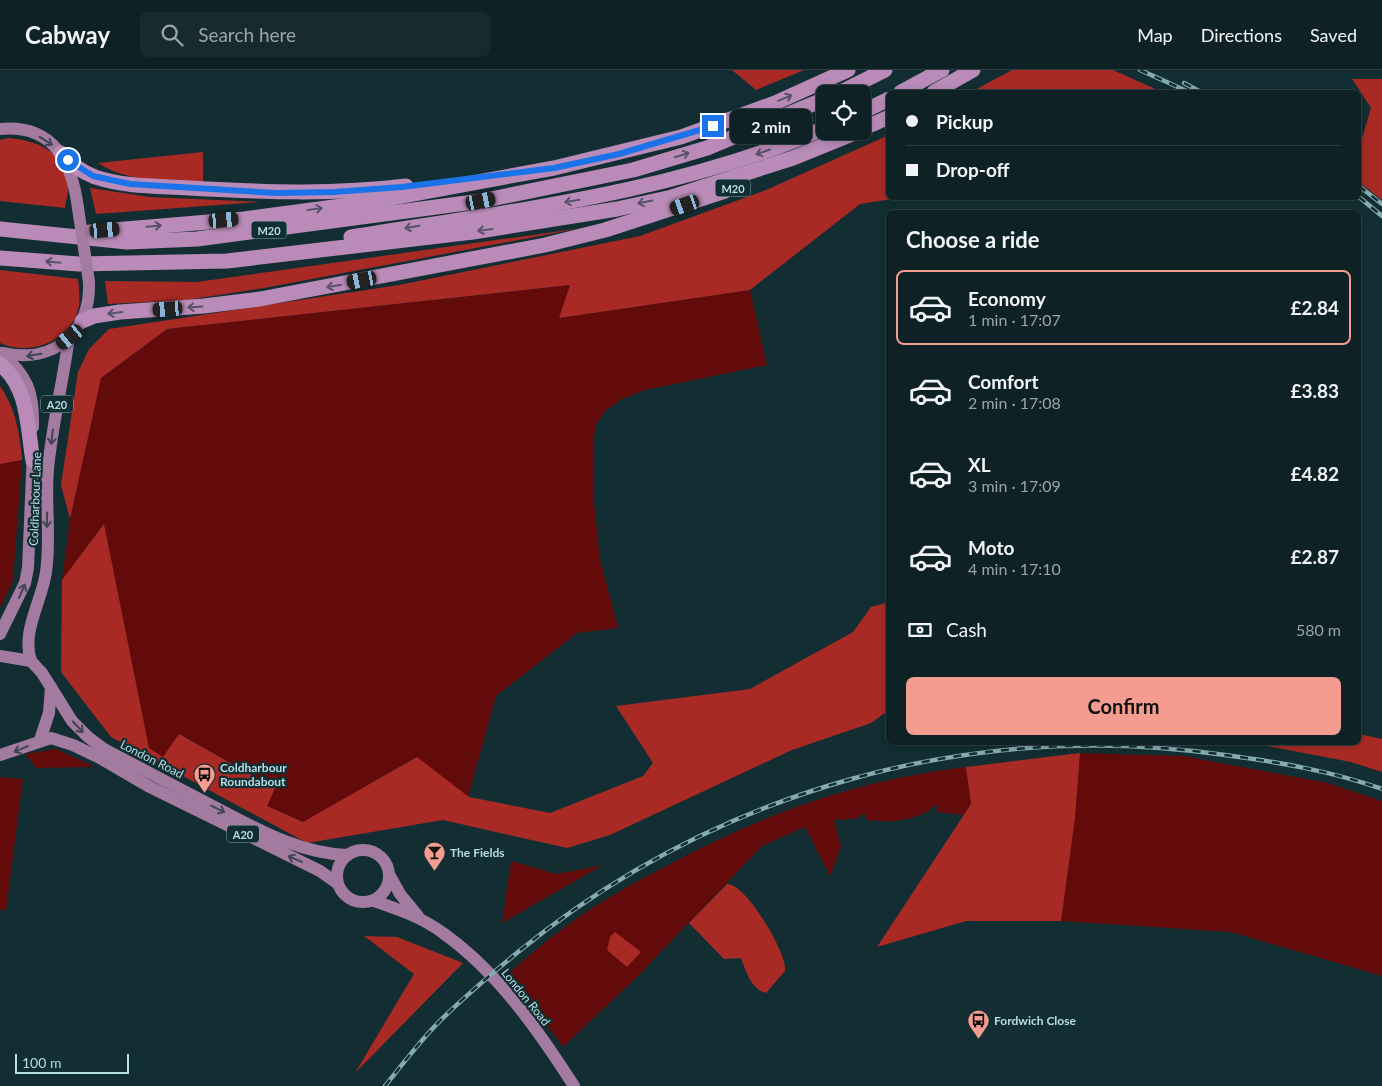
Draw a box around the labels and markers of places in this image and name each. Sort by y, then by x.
place label: Coldharbour Roundabout [220,760,287,789]
bus stop icon: Coldharbour Roundabout [192,762,216,793]
bar icon: The Fields [422,840,446,871]
place label: The Fields [450,845,505,860]
bus stop icon: Fordwich Close [966,1008,990,1039]
place label: Fordwich Close [994,1013,1077,1028]

